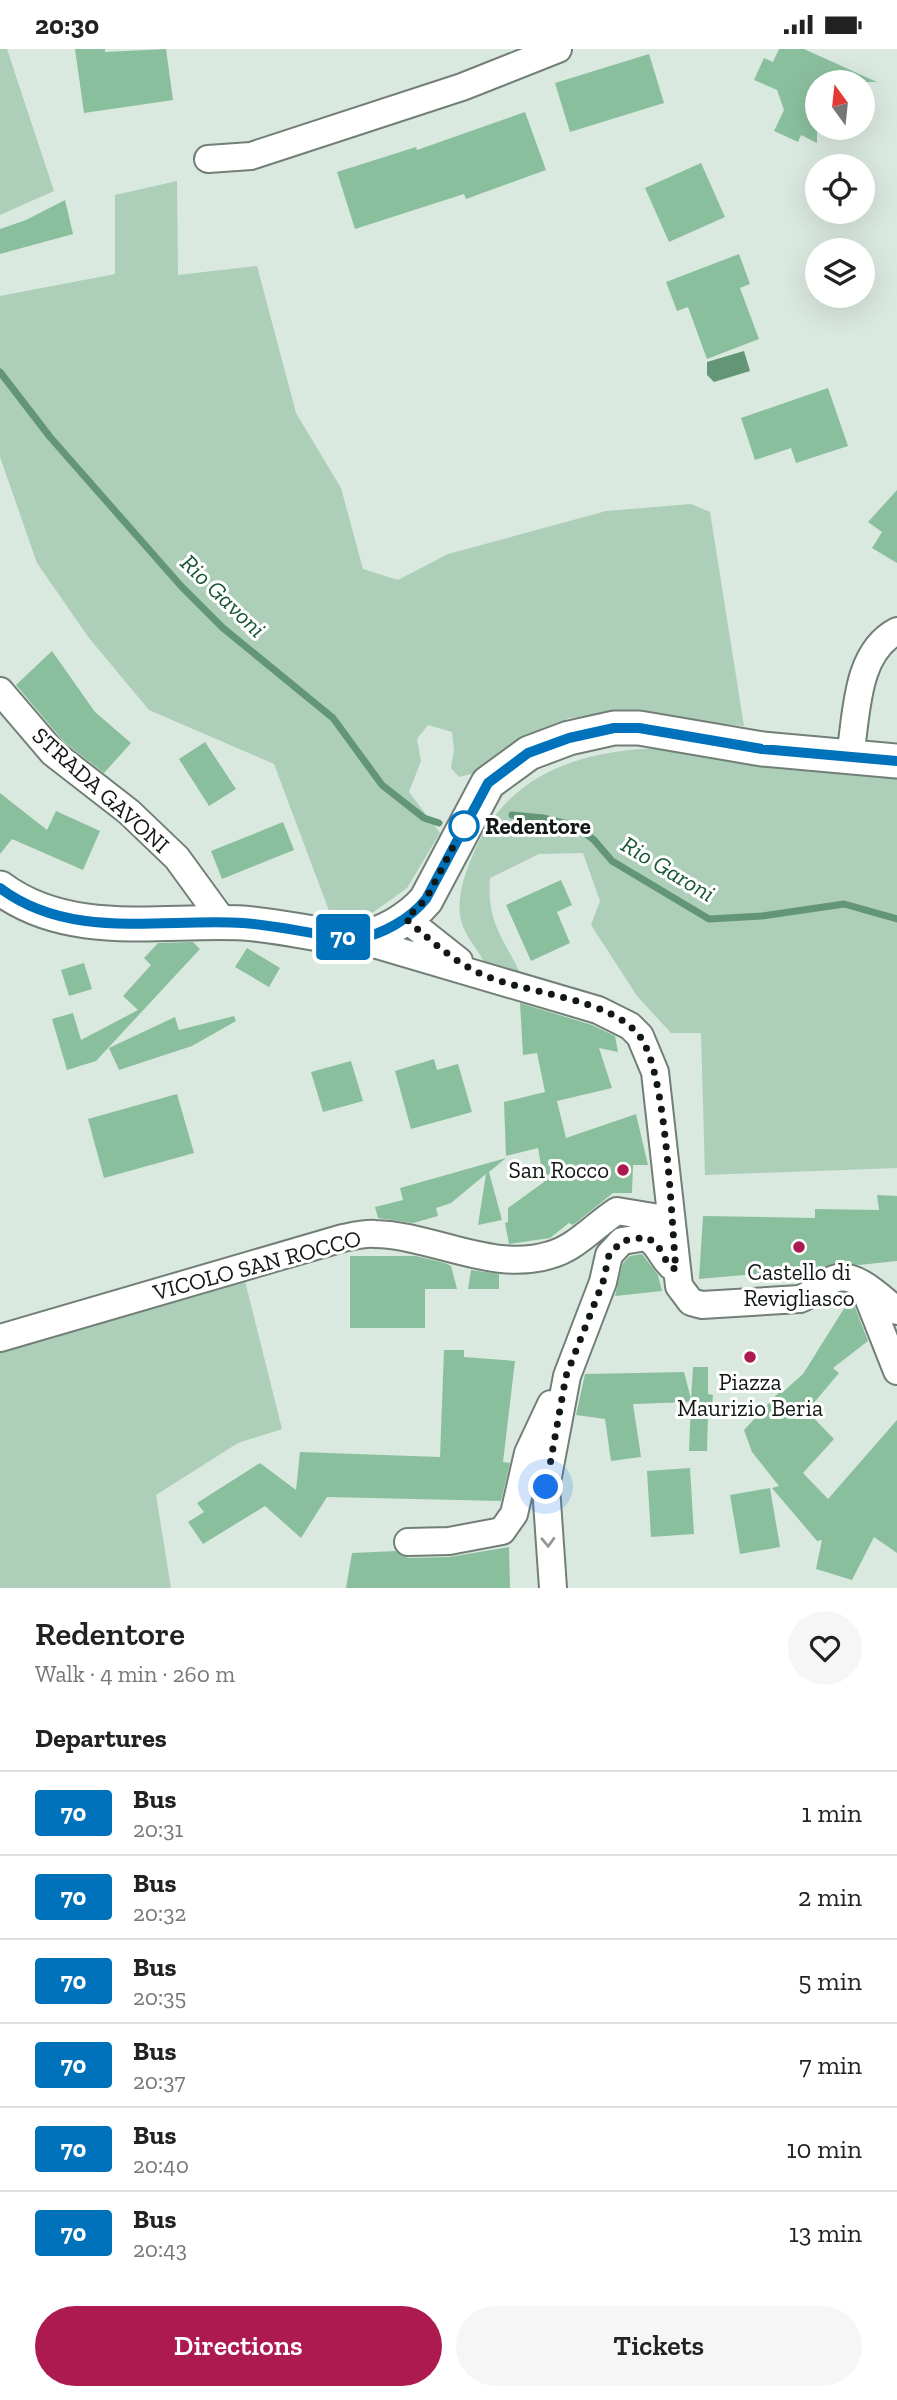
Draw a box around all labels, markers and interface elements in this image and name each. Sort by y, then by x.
text: 20:30 [35,9,99,41]
north arrow [805,70,875,140]
map controls [805,70,875,308]
button: locate [805,154,875,224]
button: layers [805,238,875,308]
water label: Rio Gavoni [175,548,272,643]
street label: STRADA GAVONI [27,721,175,859]
marker: Redentore [449,811,479,841]
place label: Redentore [485,812,591,840]
water label: Rio Garoni [616,829,720,908]
line badge: 70 [312,914,374,960]
text: 70 [330,922,356,951]
place label: San Rocco [508,1156,609,1184]
marker: San Rocco [615,1162,631,1178]
street label: VICOLO SAN ROCCO [149,1224,364,1306]
marker: Castello di Revigliasco [791,1239,807,1255]
place label: Castello di Revigliasco [743,1258,855,1312]
marker: Piazza Maurizio Beria [742,1349,758,1365]
place label: Piazza Maurizio Beria [677,1368,823,1422]
your location [528,1469,563,1504]
one-way arrow [541,1536,556,1547]
button: heart [788,1611,862,1685]
text: Redentore [35,1614,185,1653]
text: Walk · 4 min · 260 m [35,1660,235,1688]
text: Departures [35,1722,167,1754]
text: Bus [133,1783,176,1815]
text: 1 min [801,1797,862,1829]
text: 70 [61,1798,86,1827]
text: 20:31 [133,1815,183,1843]
text: Bus [133,1867,176,1899]
text: 2 min [798,1881,862,1913]
text: 70 [61,1882,86,1911]
text: 20:32 [133,1899,186,1927]
text: Bus [133,1951,176,1983]
text: 5 min [798,1965,862,1997]
text: 70 [61,1966,86,1995]
text: 20:35 [133,1983,186,2011]
text: Bus [133,2035,176,2067]
text: 7 min [799,2049,862,2081]
text: 70 [61,2050,86,2079]
text: 20:37 [133,2067,185,2095]
text: Bus [133,2119,176,2151]
text: 10 min [786,2133,862,2165]
text: 70 [61,2134,86,2163]
text: 20:40 [133,2151,189,2179]
text: Bus [133,2203,176,2235]
text: 13 min [789,2217,862,2249]
text: 70 [61,2218,86,2247]
text: 20:43 [133,2235,187,2263]
button: Directions [35,2306,442,2386]
button: Tickets [456,2306,862,2386]

